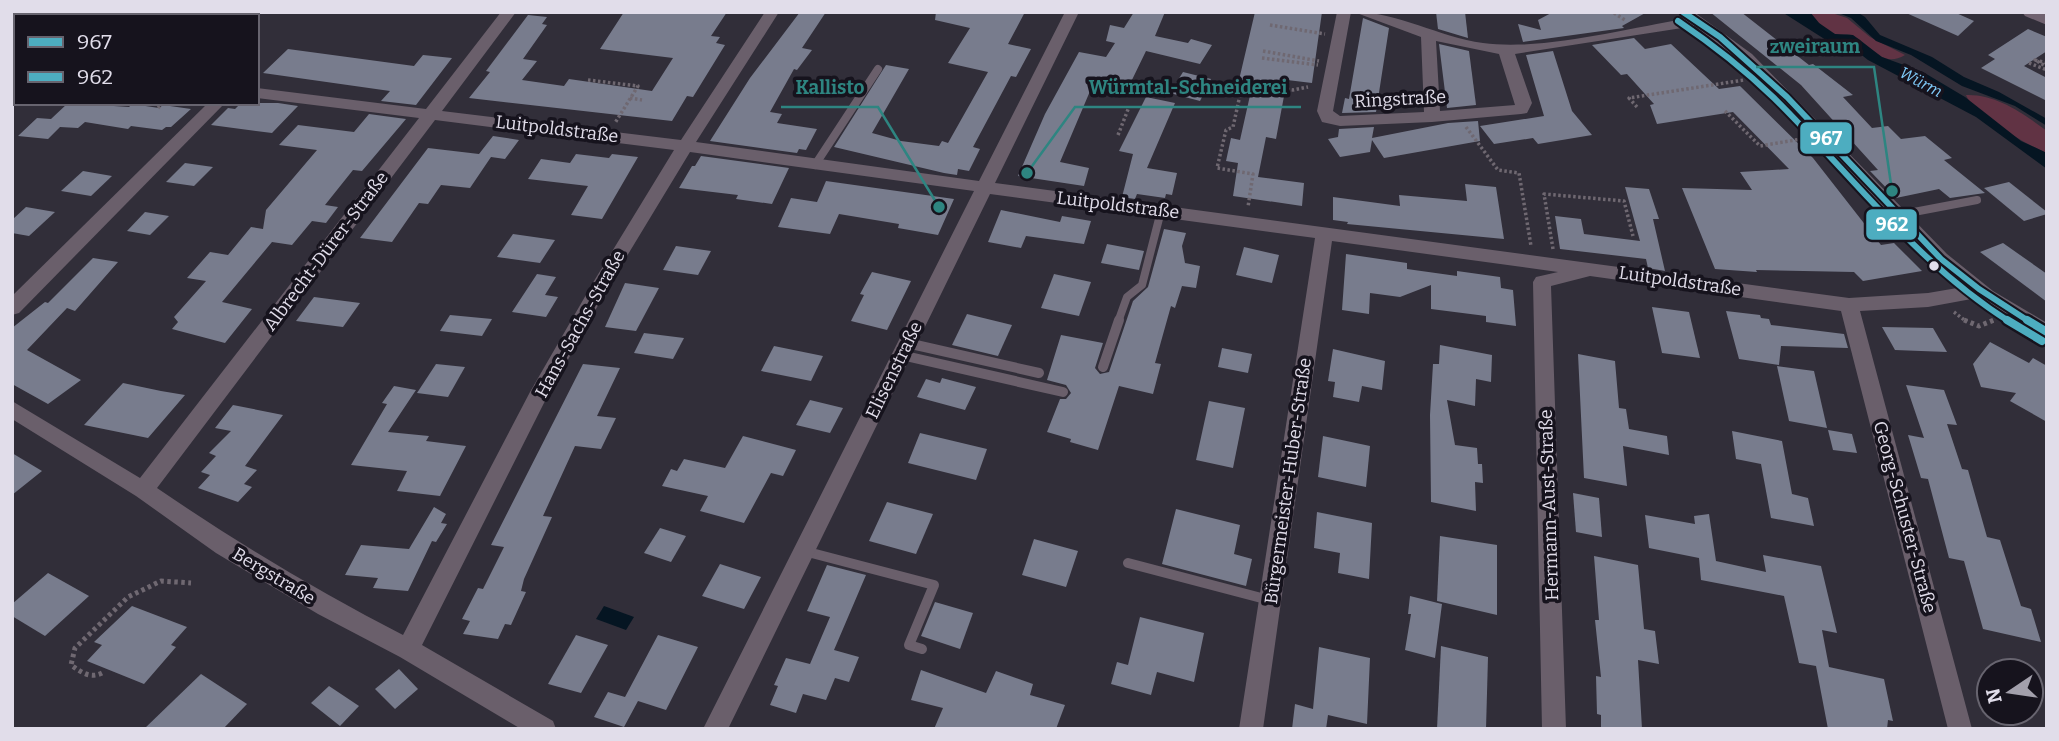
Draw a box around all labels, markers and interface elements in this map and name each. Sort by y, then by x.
legend [14,14,259,105]
callout: zweiraum [1756,27,1874,67]
text: 967 [77,29,112,55]
text: zweiraum [1770,35,1860,58]
water label: Würm [1896,63,1946,101]
text: 962 [77,64,113,90]
callout: Kallisto [781,67,878,107]
callout: Würmtal-Schneiderei [1075,67,1301,107]
text: Kallisto [795,76,865,99]
text: Würmtal-Schneiderei [1089,76,1287,99]
street label: Ringstraße [1353,86,1447,112]
street label: Luitpoldstraße [494,111,620,147]
line badge: 967 [1799,121,1853,155]
text: 967 [1810,127,1842,150]
street label: Albrecht-Dürer-Straße [259,167,393,335]
street label: Luitpoldstraße [1055,187,1181,223]
line badge: 962 [1865,208,1918,241]
text: 962 [1876,213,1909,236]
street label: Hans-Sachs-Straße [530,247,630,401]
unlabelled marker [1927,259,1941,273]
street label: Luitpoldstraße [1617,262,1743,300]
street label: Elisenstraße [861,318,927,422]
street label: Bürgermeister-Huber-Straße [1260,356,1316,606]
street label: Hermann-Aust-Straße [1535,409,1563,601]
street label: Georg-Schuster-Straße [1869,419,1941,615]
street label: Bergstraße [229,543,319,609]
north arrow [1975,657,2045,727]
text: N [1981,686,2007,705]

